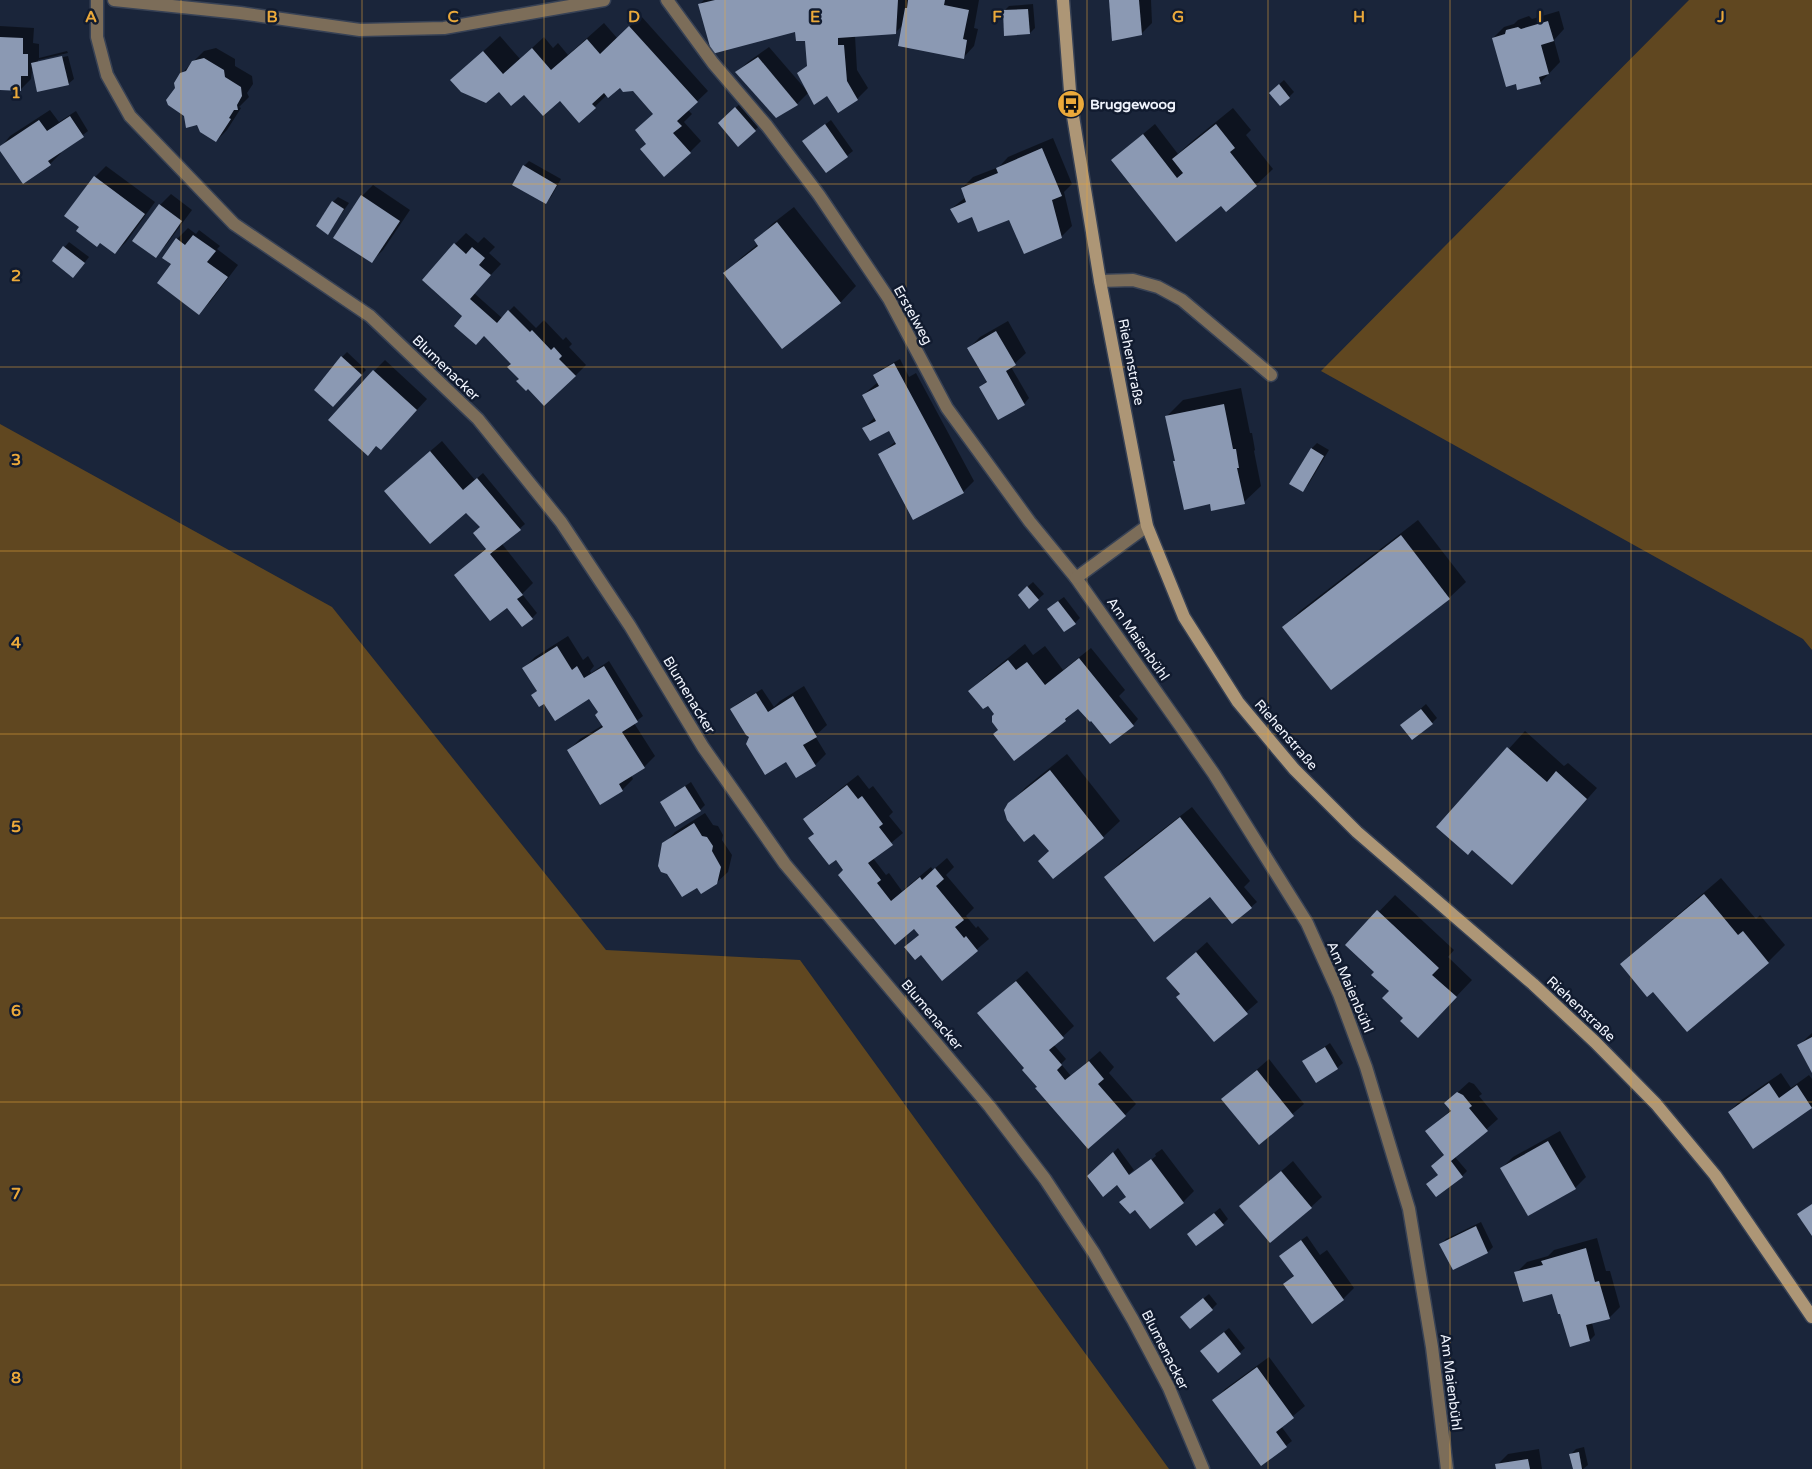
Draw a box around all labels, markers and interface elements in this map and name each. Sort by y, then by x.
text: A [85,7,97,27]
text: B [266,7,278,27]
text: C [447,7,459,27]
text: D [628,7,640,27]
text: E [810,7,820,27]
text: F [992,7,1002,27]
text: G [1172,7,1184,27]
text: H [1353,7,1365,27]
text: I [1538,7,1542,27]
text: J [1716,7,1725,27]
text: 1 [11,83,21,103]
bus stop icon: Bruggewoog [1056,89,1086,119]
place label: Bruggewoog [1090,96,1176,113]
text: 2 [11,266,21,286]
street label: Erstelweg [890,282,936,348]
street label: Riehenstraße [1114,317,1148,407]
street label: Blumenacker [409,332,484,405]
text: 3 [11,450,21,470]
street label: Am Maienbühl [1103,594,1173,684]
text: 4 [11,633,21,653]
street label: Blumenacker [659,653,719,737]
street label: Riehenstraße [1251,696,1321,774]
text: 5 [11,817,21,837]
street label: Am Maienbühl [1323,939,1377,1035]
street label: Riehenstraße [1543,973,1619,1045]
street label: Blumenacker [898,976,967,1054]
text: 6 [11,1001,21,1021]
text: 7 [11,1184,21,1204]
street label: Blumenacker [1138,1307,1193,1393]
street label: Am Maienbühl [1437,1333,1465,1431]
text: 8 [11,1368,21,1388]

